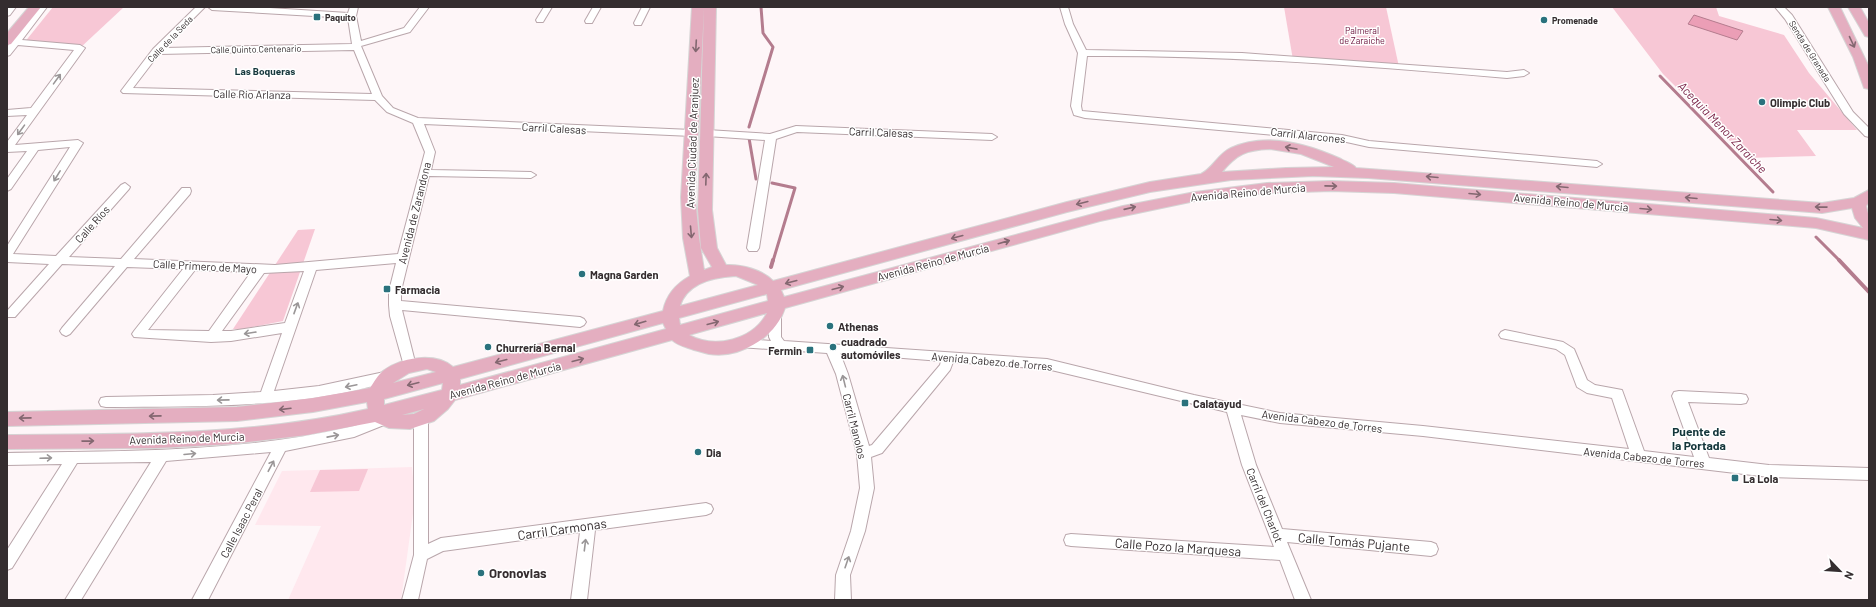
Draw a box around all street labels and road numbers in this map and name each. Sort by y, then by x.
street label: Calle de la Seda [145,13,195,65]
street label: Senda de Granada [1787,18,1833,84]
street label: Calle Quinto Centenario [211,43,302,55]
street label: Avenida Ciudad de Aranjuez [683,77,701,209]
street label: Calle Río Arlanza [213,87,291,101]
street label: Carril Calesas [521,120,587,136]
street label: Carril Calesas [849,124,913,140]
street label: Carril Alarcones [1270,125,1346,145]
street label: Avenida de Zarandona [395,161,433,265]
street label: Avenida Reino de Murcia [1190,181,1306,203]
street label: Avenida Reino de Murcia [1513,191,1629,213]
street label: Calle Ríos [72,203,112,245]
street label: Avenida Reino de Murcia [876,241,990,283]
street label: Calle Primero de Mayo [153,257,257,275]
street label: Avenida Cabezo de Torres [931,349,1053,373]
street label: Avenida Reino de Murcia [448,359,562,401]
street label: Carril Manolos [841,392,869,460]
street label: Avenida Cabezo de Torres [1261,407,1383,435]
street label: Avenida Reino de Murcia [129,429,245,447]
street label: Avenida Cabezo de Torres [1583,444,1705,470]
street label: Carril del Charlot [1244,466,1286,544]
street label: Calle Isaac Peral [217,486,265,560]
street label: Carril Carmonas [517,515,607,543]
street label: Calle Tomás Pujante [1297,529,1411,555]
street label: Calle Pozo la Marquesa [1114,535,1242,559]

